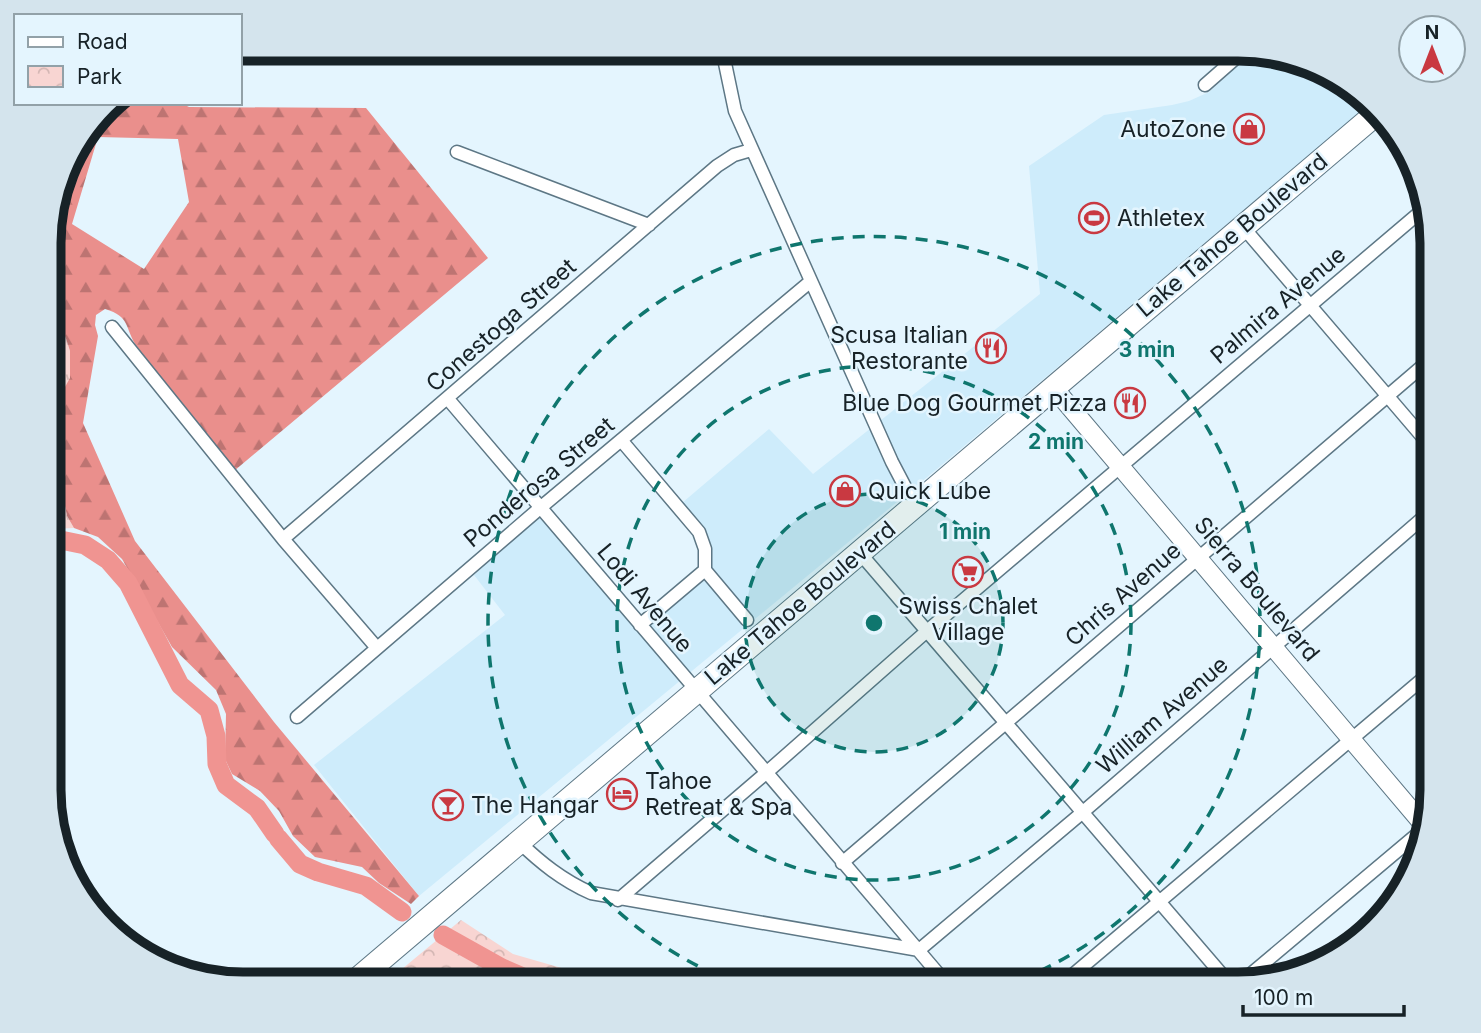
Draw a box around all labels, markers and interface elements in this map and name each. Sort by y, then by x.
legend [14,14,242,105]
north arrow [1397,14,1467,84]
text: N [1425,21,1439,44]
text: Road [77,29,128,54]
text: Park [77,64,122,89]
shop icon: AutoZone [1232,112,1266,146]
place label: AutoZone [1120,115,1226,143]
street label: Lake Tahoe Boulevard [1131,147,1333,323]
sports icon: Athletex [1077,201,1111,235]
place label: Athletex [1117,204,1205,232]
street label: Palmira Avenue [1205,240,1351,370]
street label: Conestoga Street [420,252,582,398]
place label: Scusa Italian Restorante [830,321,968,375]
restaurant icon: Scusa Italian Restorante [974,331,1008,365]
text: 3 min [1119,337,1175,362]
restaurant icon: Blue Dog Gourmet Pizza [1113,386,1147,420]
place label: Blue Dog Gourmet Pizza [842,389,1107,417]
street label: Ponderosa Street [458,411,620,553]
text: 2 min [1028,429,1084,454]
shop icon: Quick Lube [828,474,862,508]
place label: Quick Lube [868,477,991,505]
street label: Sierra Boulevard [1188,511,1326,667]
street label: Lake Tahoe Boulevard [699,515,901,691]
text: 1 min [939,519,991,544]
street label: Chris Avenue [1059,536,1187,652]
street label: Lodi Avenue [591,538,699,658]
supermarket icon: Swiss Chalet Village [951,555,985,589]
place label: Swiss Chalet Village [898,592,1038,646]
centre of rings [862,611,886,635]
street label: William Avenue [1090,650,1234,780]
place label: Tahoe Retreat & Spa [645,767,792,821]
hotel icon: Tahoe Retreat & Spa [605,777,639,811]
bar icon: The Hangar [431,788,465,822]
place label: The Hangar [471,791,599,819]
scale bar [1243,974,1404,1018]
text: 100 m [1254,985,1313,1010]

